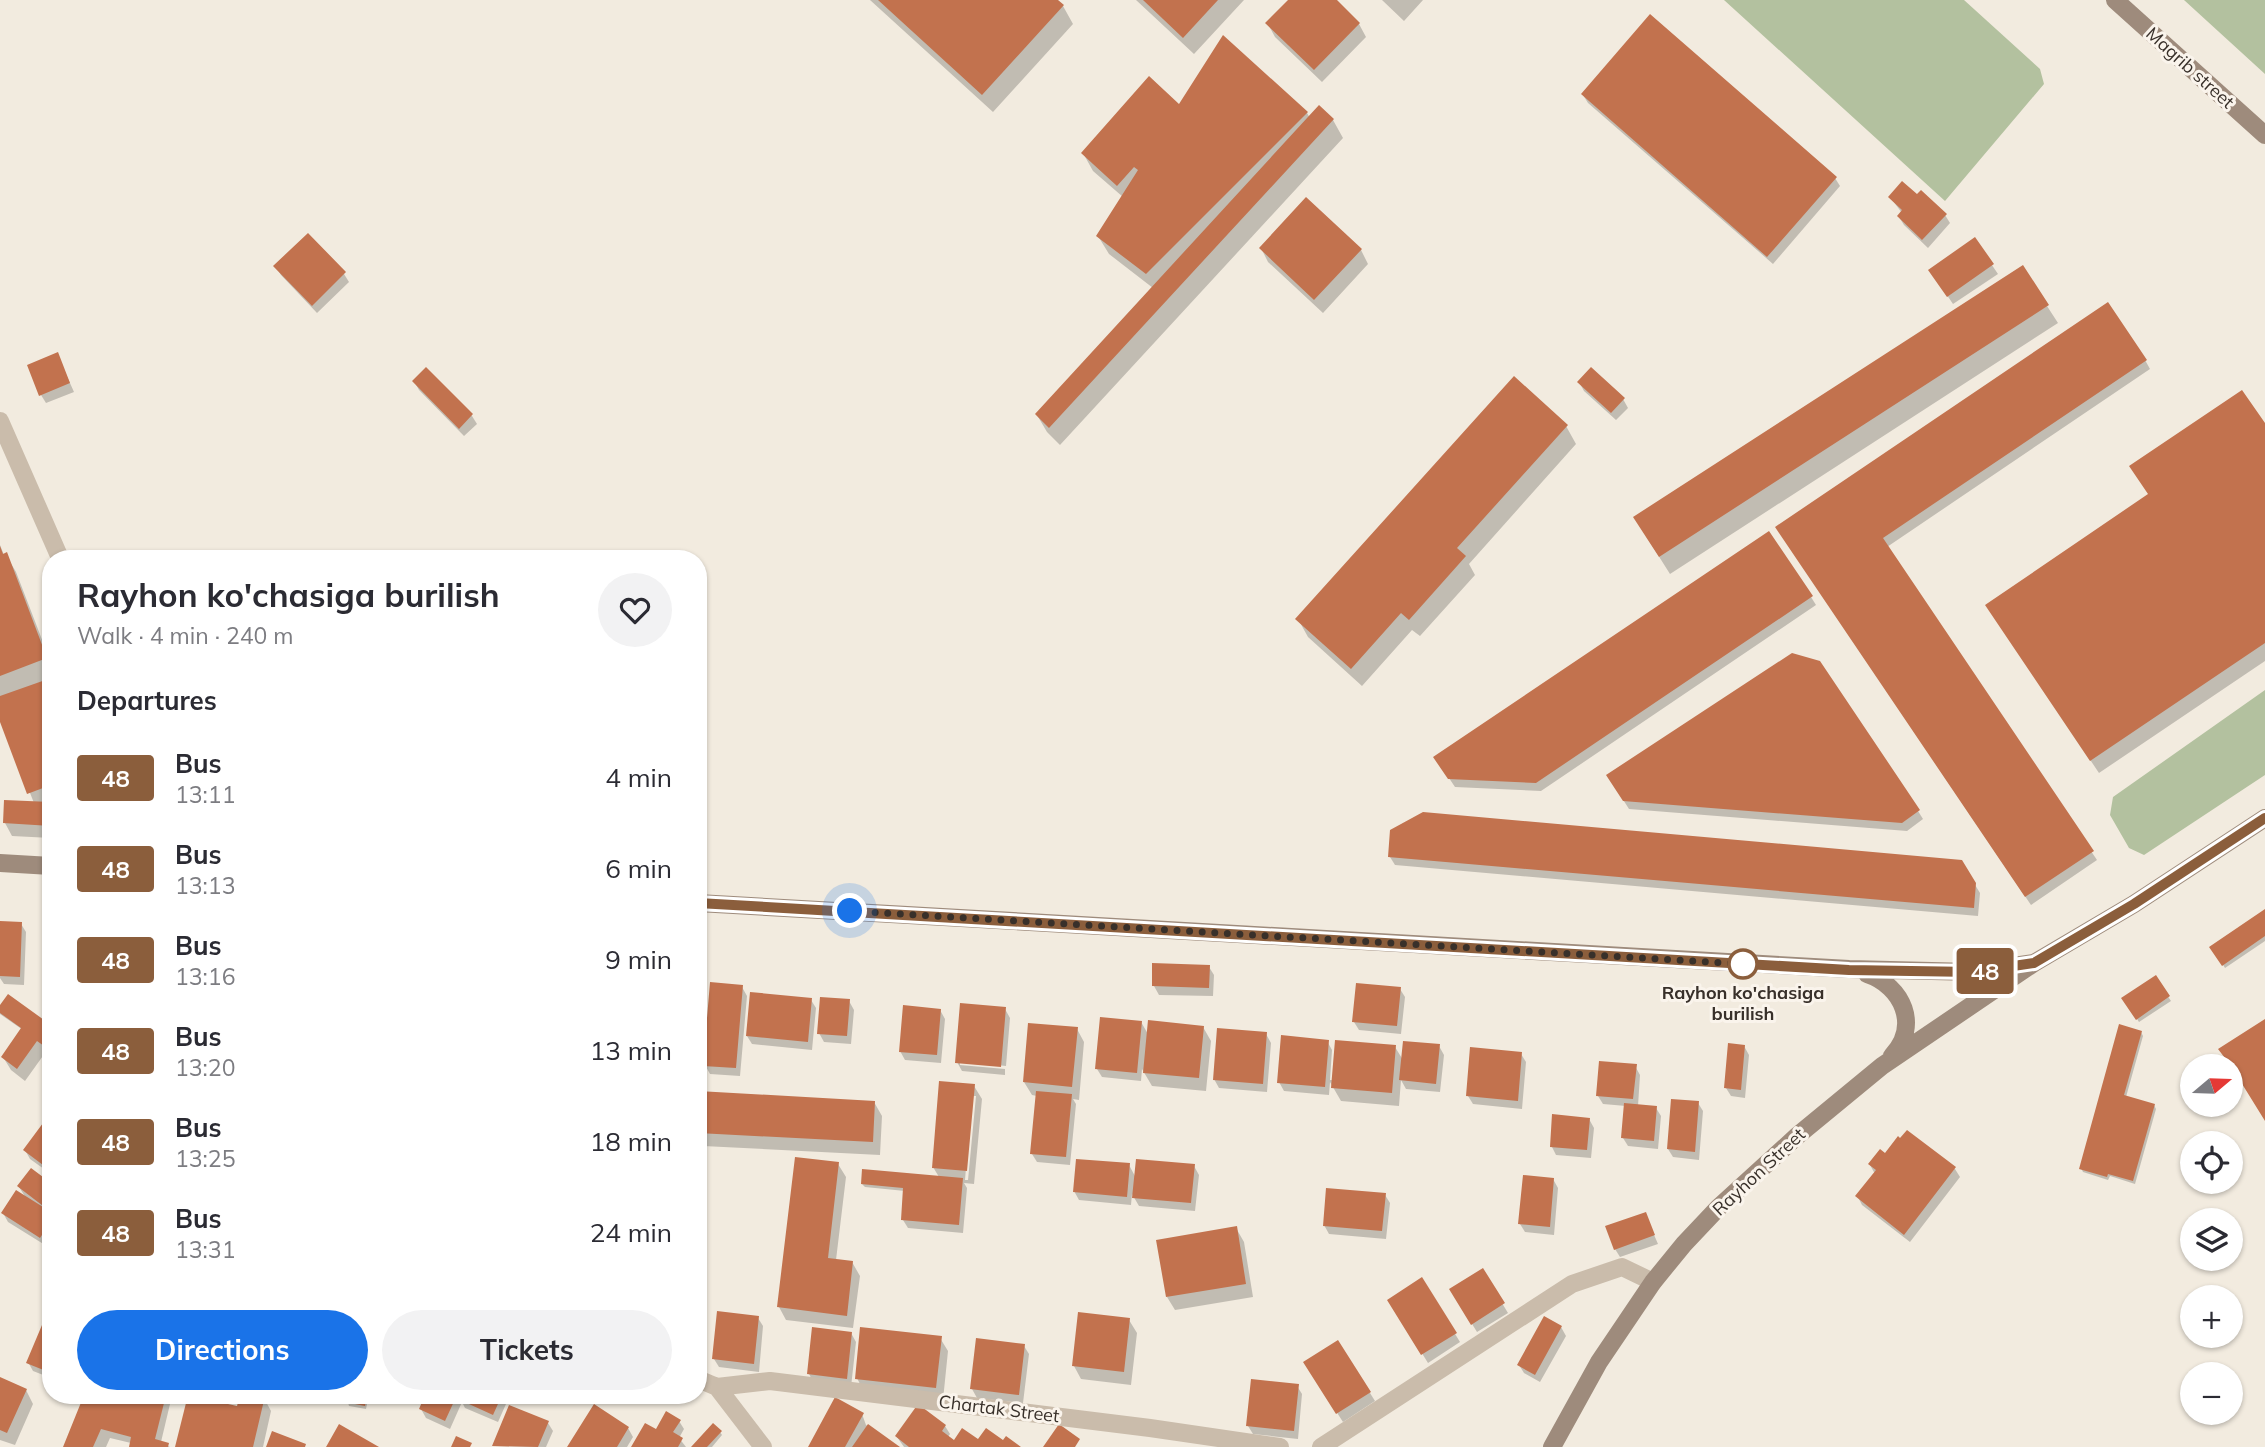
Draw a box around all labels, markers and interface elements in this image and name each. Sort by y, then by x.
street label: Magrib street [2141,22,2239,113]
button: heart [598,573,672,647]
text: Rayhon ko'chasiga burilish [77,574,500,615]
text: Walk · 4 min · 240 m [77,621,294,650]
text: Departures [77,684,217,717]
text: Bus [175,747,221,780]
text: 4 min [605,761,672,794]
text: 48 [101,763,130,793]
text: 13:11 [175,780,235,809]
text: Bus [175,838,221,871]
text: 6 min [605,852,672,885]
text: 48 [101,854,130,884]
text: 13:13 [175,871,235,900]
your location [832,893,867,928]
text: Bus [175,929,221,962]
text: 9 min [605,943,672,976]
text: 48 [101,945,130,975]
line badge: 48 [1954,948,2016,994]
marker: Rayhon ko'chasiga burilish [1728,949,1758,979]
text: 48 [1971,956,1999,986]
text: 13:16 [175,962,235,991]
place label: Rayhon ko'chasiga burilish [1662,981,1824,1025]
text: Bus [175,1020,221,1053]
text: 13 min [590,1034,672,1067]
text: 48 [101,1036,130,1066]
text: 13:20 [175,1053,235,1082]
north arrow [2180,1054,2244,1116]
map controls [2180,1054,2243,1425]
text: Bus [175,1111,221,1144]
street label: Rayhon Street [1707,1123,1810,1220]
text: 18 min [590,1125,672,1158]
text: 48 [101,1127,130,1157]
button: locate [2180,1131,2243,1194]
text: 13:25 [175,1144,235,1173]
text: Bus [175,1202,221,1235]
button: layers [2180,1208,2243,1271]
text: 24 min [590,1216,672,1249]
text: 48 [101,1218,130,1248]
text: 13:31 [175,1235,235,1264]
button: + [2180,1285,2243,1348]
button: Directions [77,1310,368,1390]
button: Tickets [382,1310,672,1390]
button: − [2180,1362,2243,1425]
street label: Chartak Street [937,1390,1061,1427]

